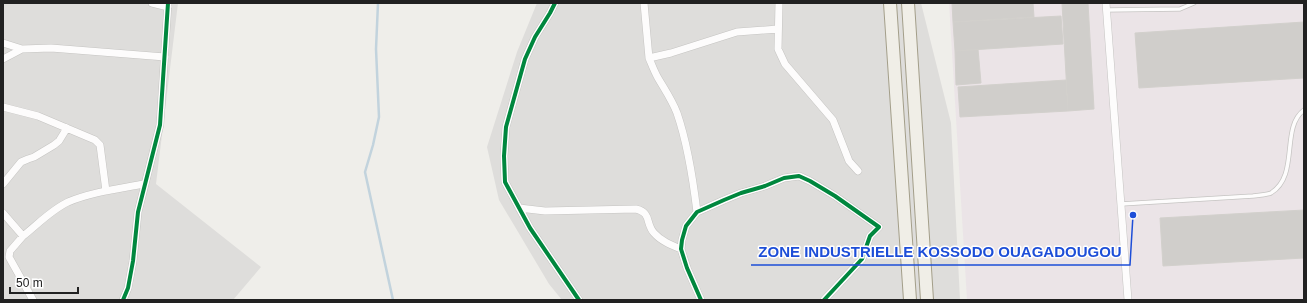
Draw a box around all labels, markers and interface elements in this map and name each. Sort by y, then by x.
callout: ZONE INDUSTRIELLE KOSSODO OUAGADOUGOU [751,238,1130,265]
text: ZONE INDUSTRIELLE KOSSODO OUAGADOUGOU [758,243,1122,260]
scale bar [10,269,78,295]
text: 50 m [16,276,43,290]

